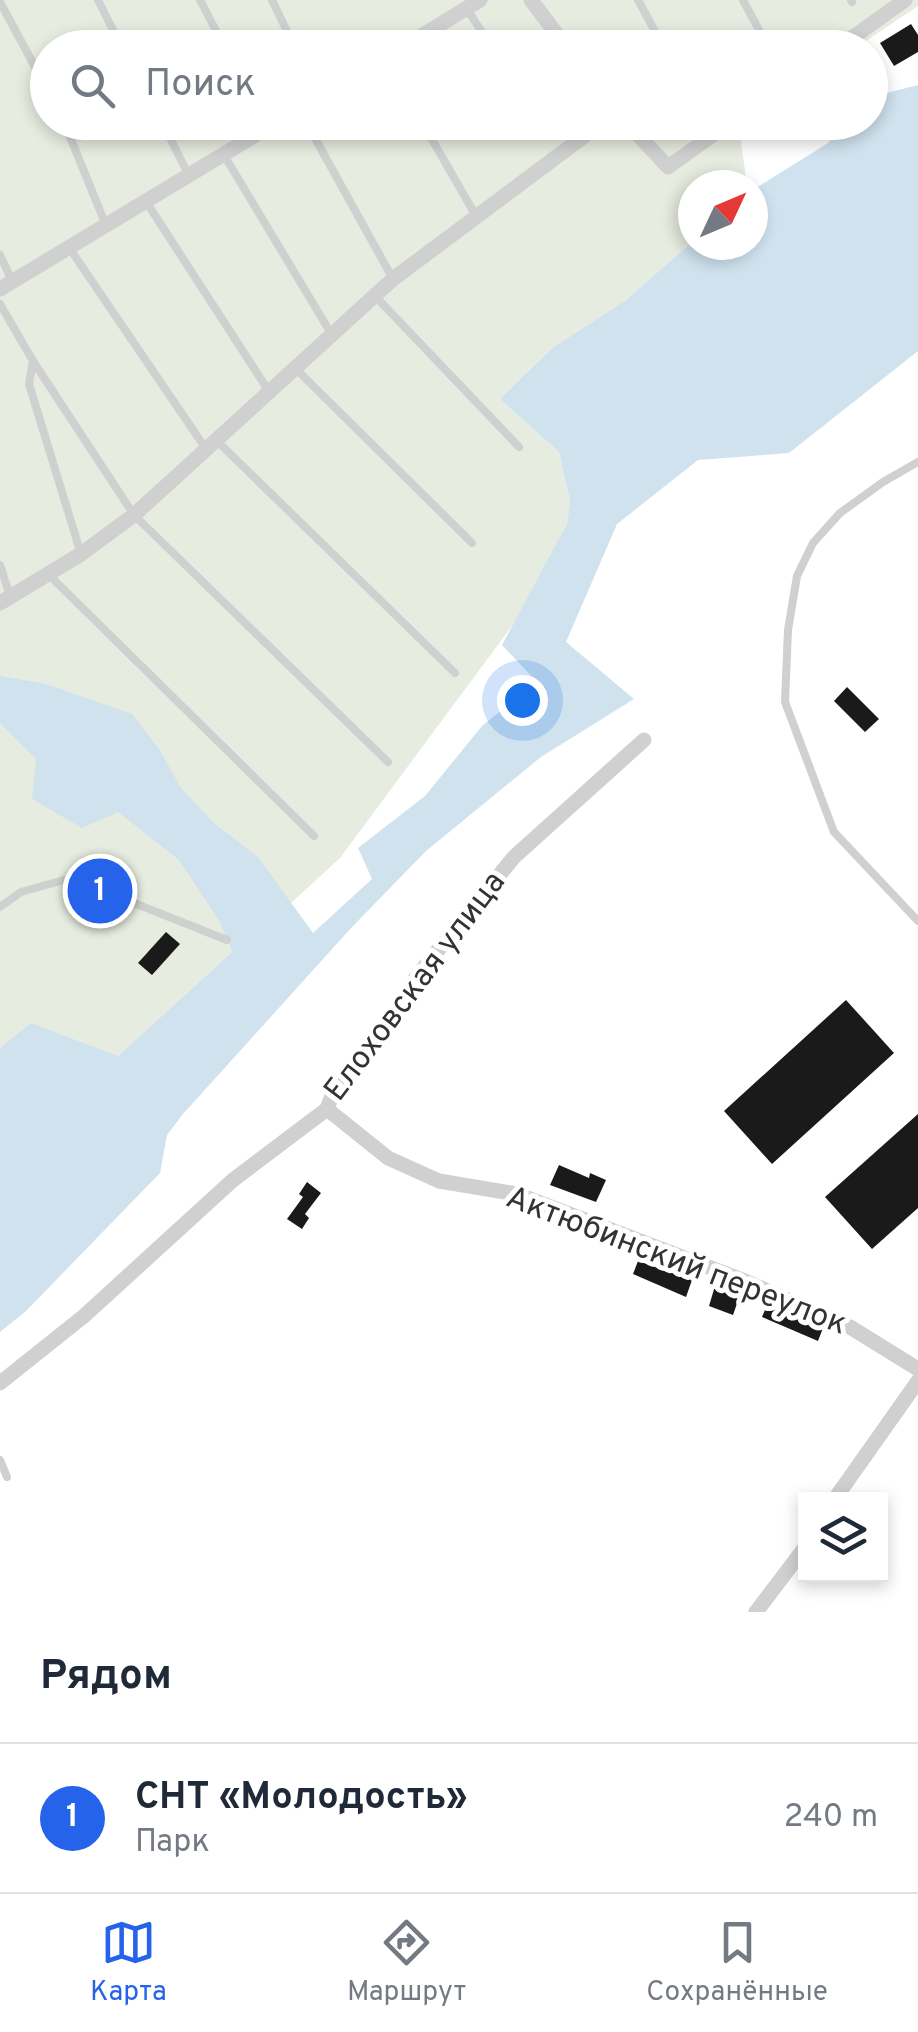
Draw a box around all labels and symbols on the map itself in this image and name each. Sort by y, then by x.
north arrow [678,170,768,260]
your location [497,675,548,726]
pin: 1 [68,854,132,928]
street label: Елоховская улица [317,864,515,1110]
street label: Актюбинский переулок [500,1179,852,1345]

